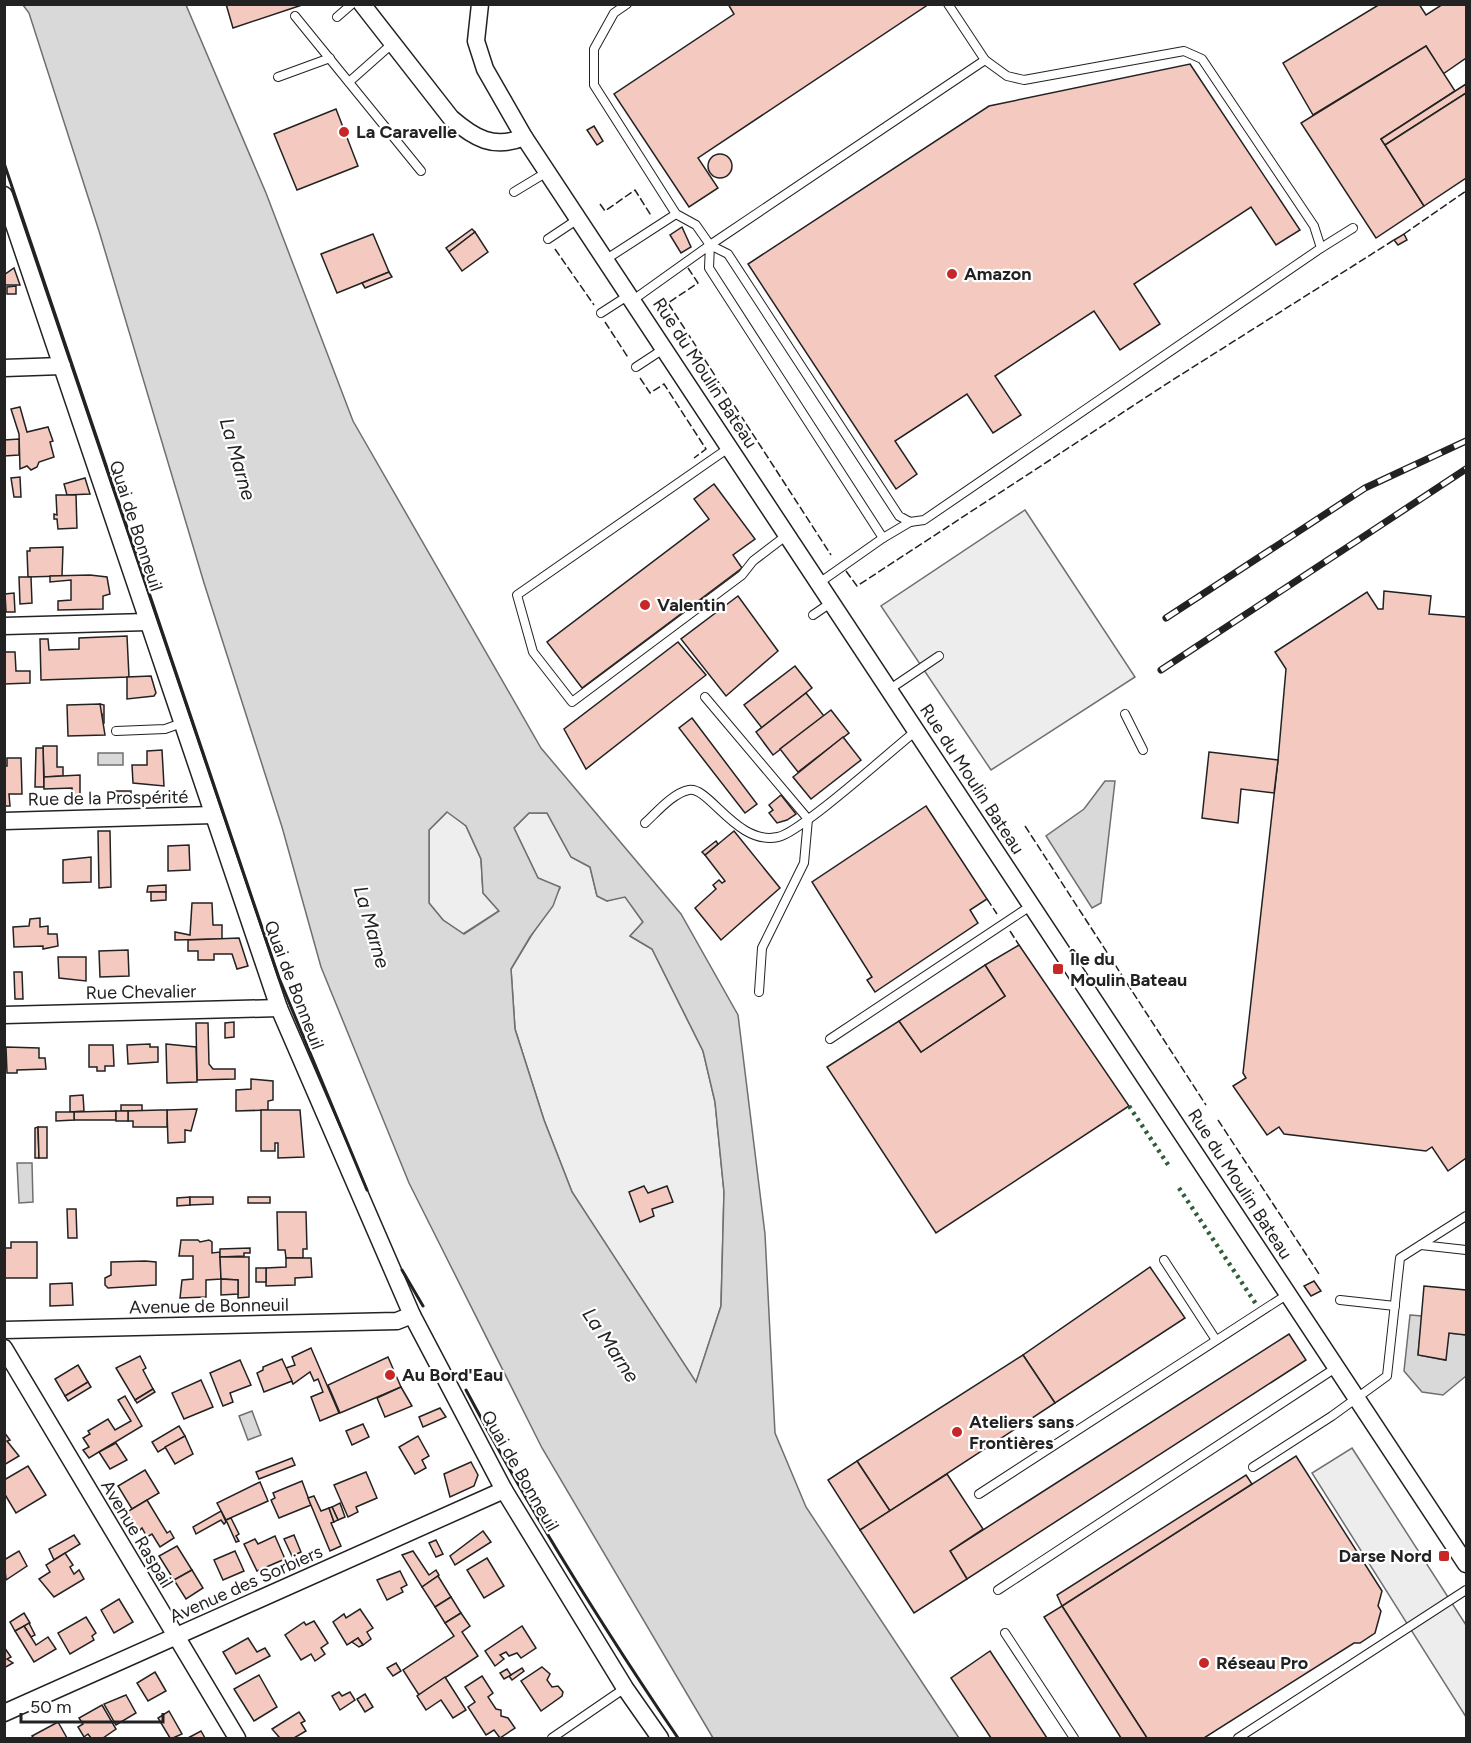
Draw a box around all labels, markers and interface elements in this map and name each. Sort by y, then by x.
place label: La Caravelle [356,121,457,143]
marker: La Caravelle [337,125,351,139]
place label: Amazon [964,263,1031,285]
marker: Amazon [945,267,959,281]
street label: Rue du Moulin Bateau [648,294,762,452]
water label: La Marne [215,415,261,503]
street label: Quai de Bonneuil [104,458,168,594]
place label: Valentin [657,594,726,616]
marker: Valentin [638,598,652,612]
street label: Rue du Moulin Bateau [915,700,1029,858]
street label: Rue de la Prospérité [28,786,189,810]
water label: La Marne [349,883,395,971]
street label: Quai de Bonneuil [259,917,329,1053]
place label: Île du Moulin Bateau [1069,948,1187,991]
marker: Île du Moulin Bateau [1051,962,1065,976]
street label: Rue Chevalier [86,980,196,1004]
street label: Rue du Moulin Bateau [1183,1105,1297,1263]
street label: Avenue de Bonneuil [129,1294,289,1318]
water label: La Marne [577,1303,645,1387]
place label: Au Bord'Eau [402,1364,503,1386]
marker: Au Bord'Eau [383,1368,397,1382]
street label: Quai de Bonneuil [476,1407,564,1535]
place label: Ateliers sans Frontières [969,1411,1075,1454]
marker: Ateliers sans Frontières [950,1425,964,1439]
street label: Avenue Raspail [96,1476,178,1592]
street label: Avenue des Sorbiers [166,1540,326,1628]
place label: Darse Nord [1338,1545,1432,1567]
marker: Darse Nord [1437,1549,1451,1563]
place label: Réseau Pro [1216,1652,1308,1674]
marker: Réseau Pro [1197,1656,1211,1670]
scale bar [21,1686,164,1724]
text: 50 m [30,1696,72,1718]

